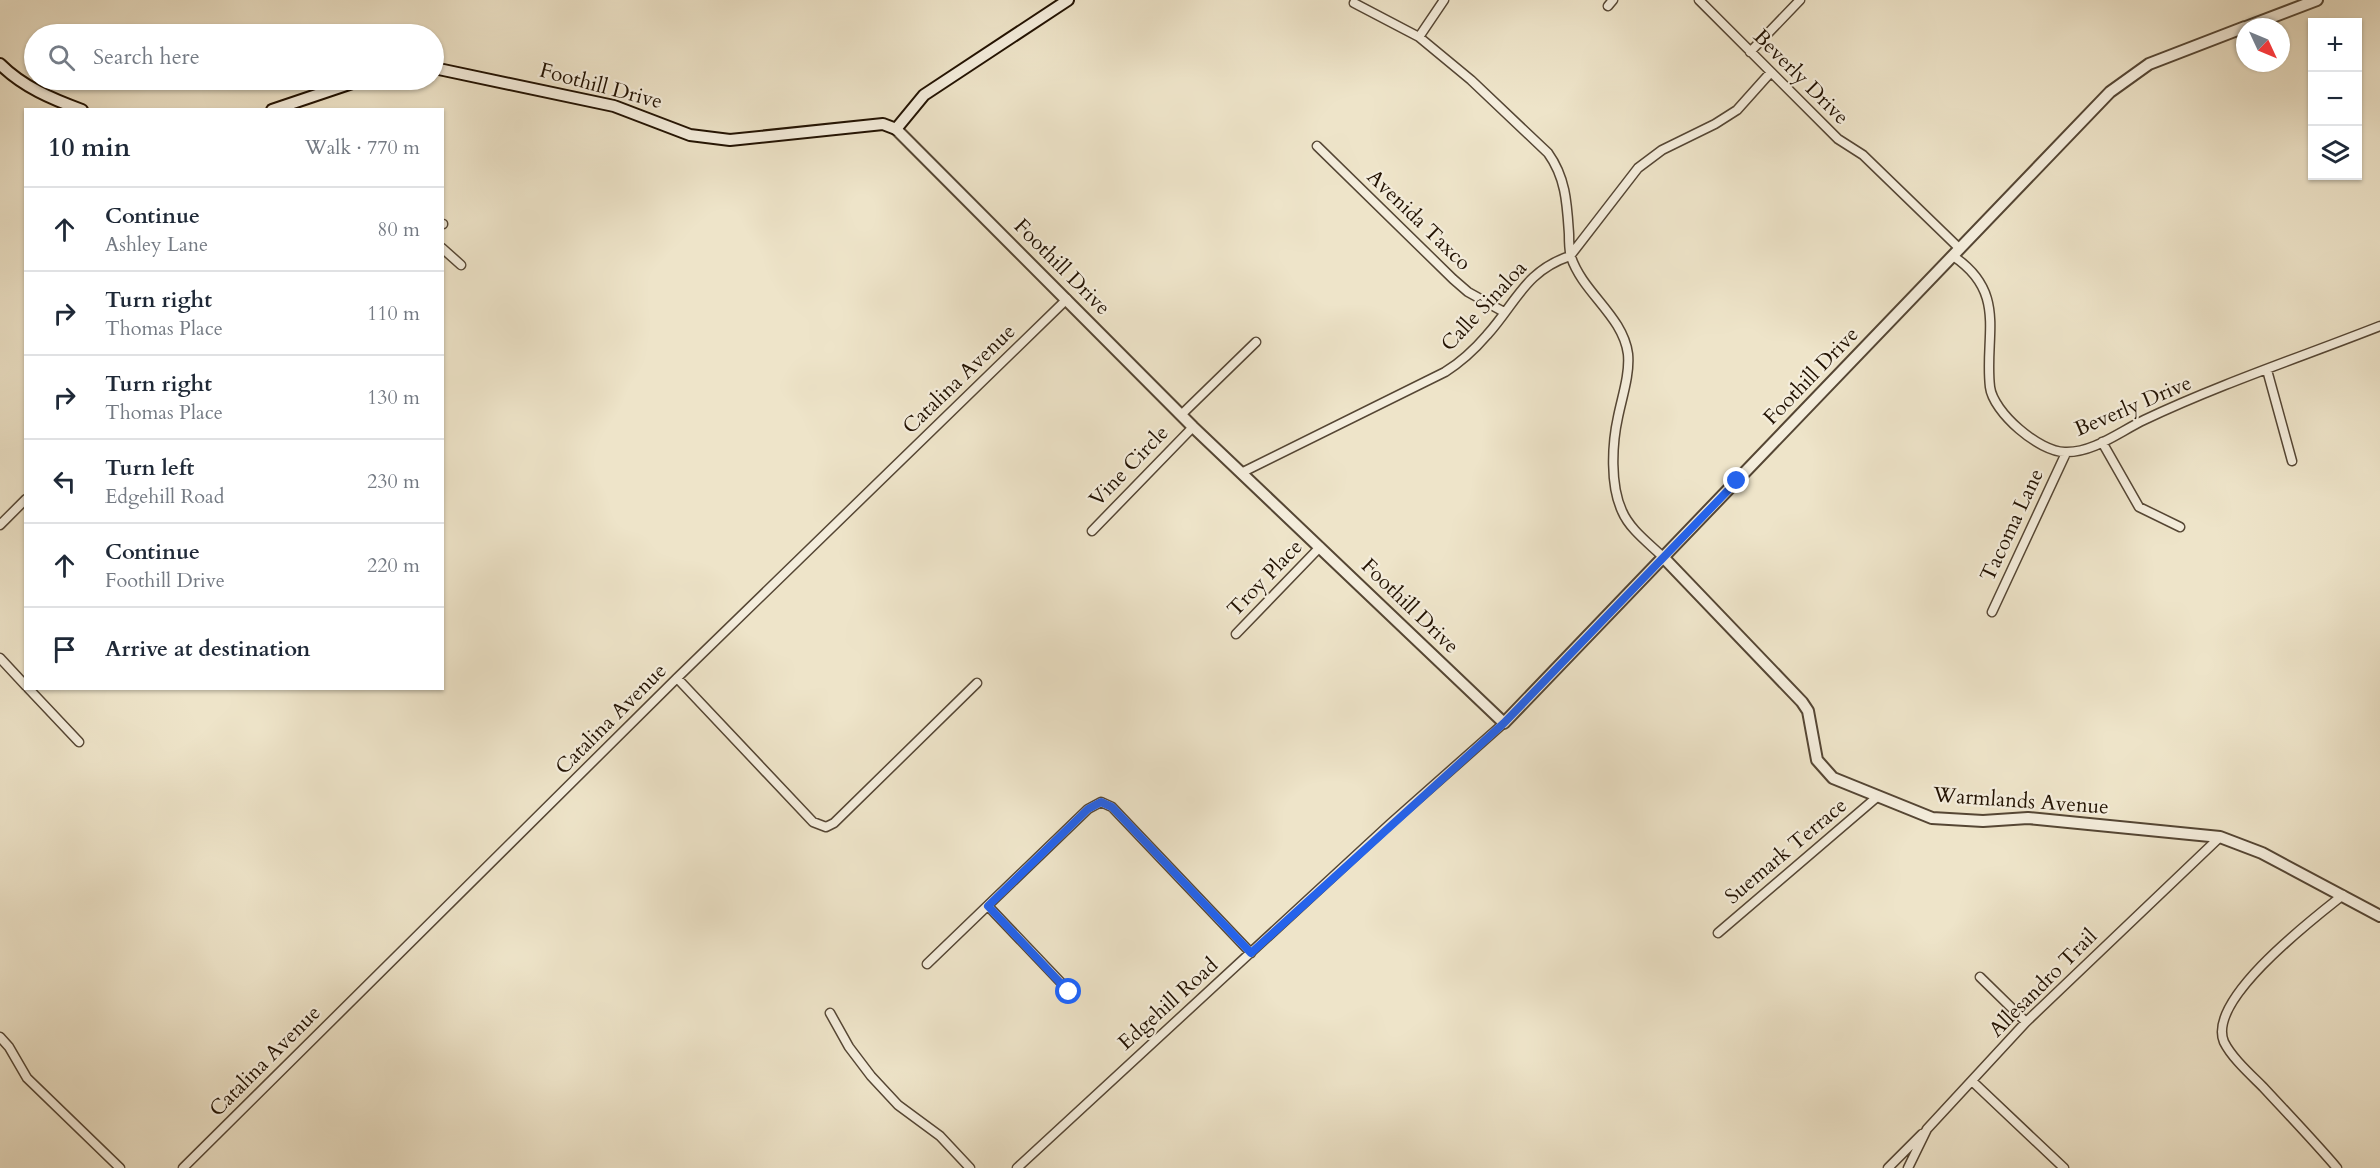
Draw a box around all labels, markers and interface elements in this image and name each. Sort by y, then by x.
north arrow [2236,18,2290,72]
map controls [2308,18,2362,180]
button: + [2308,18,2362,72]
street label: Beverly Drive [1747,23,1855,131]
search box [24,24,444,90]
icon: search [45,41,78,74]
text: Search here [93,42,200,72]
street label: Foothill Drive [536,56,666,116]
button: − [2308,72,2362,126]
button: layers [2308,126,2362,180]
text: 10 min [48,130,131,165]
text: Walk · 770 m [305,134,420,161]
street label: Avenida Taxco [1360,163,1478,277]
text: Continue [105,201,200,231]
street label: Foothill Drive [1007,212,1117,322]
icon: ahead [48,213,81,246]
text: 80 m [377,216,420,243]
text: Ashley Lane [105,231,208,258]
street label: Calle Sinaloa [1434,254,1534,358]
text: Turn right [105,285,212,315]
icon: right [48,297,81,330]
text: 110 m [367,300,420,327]
text: Thomas Place [105,315,223,342]
street label: Catalina Avenue [896,318,1022,440]
street label: Foothill Drive [1757,321,1865,431]
street label: Beverly Drive [2070,368,2196,444]
text: Turn right [105,369,212,399]
icon: right [48,381,81,414]
text: 130 m [367,384,420,411]
text: Thomas Place [105,399,223,426]
street label: Vine Circle [1083,419,1175,513]
text: Turn left [105,453,194,483]
street label: Tacoma Lane [1973,464,2051,586]
icon: left [48,465,81,498]
route end [1723,467,1749,493]
text: 230 m [367,468,420,495]
text: Edgehill Road [105,483,224,510]
street label: Troy Place [1221,533,1309,623]
text: Continue [105,537,200,567]
icon: ahead [48,549,81,582]
text: 220 m [367,552,420,579]
street label: Foothill Drive [1355,552,1465,660]
text: Foothill Drive [105,567,225,594]
icon: arrive [48,633,81,666]
text: Arrive at destination [105,634,310,664]
street label: Catalina Avenue [549,657,673,781]
street label: Warmlands Avenue [1931,780,2110,822]
street label: Suemark Terrace [1719,791,1853,911]
street label: Allesandro Trail [1982,922,2104,1044]
street label: Edgehill Road [1112,951,1224,1057]
route start [1055,978,1081,1004]
street label: Catalina Avenue [203,999,327,1123]

